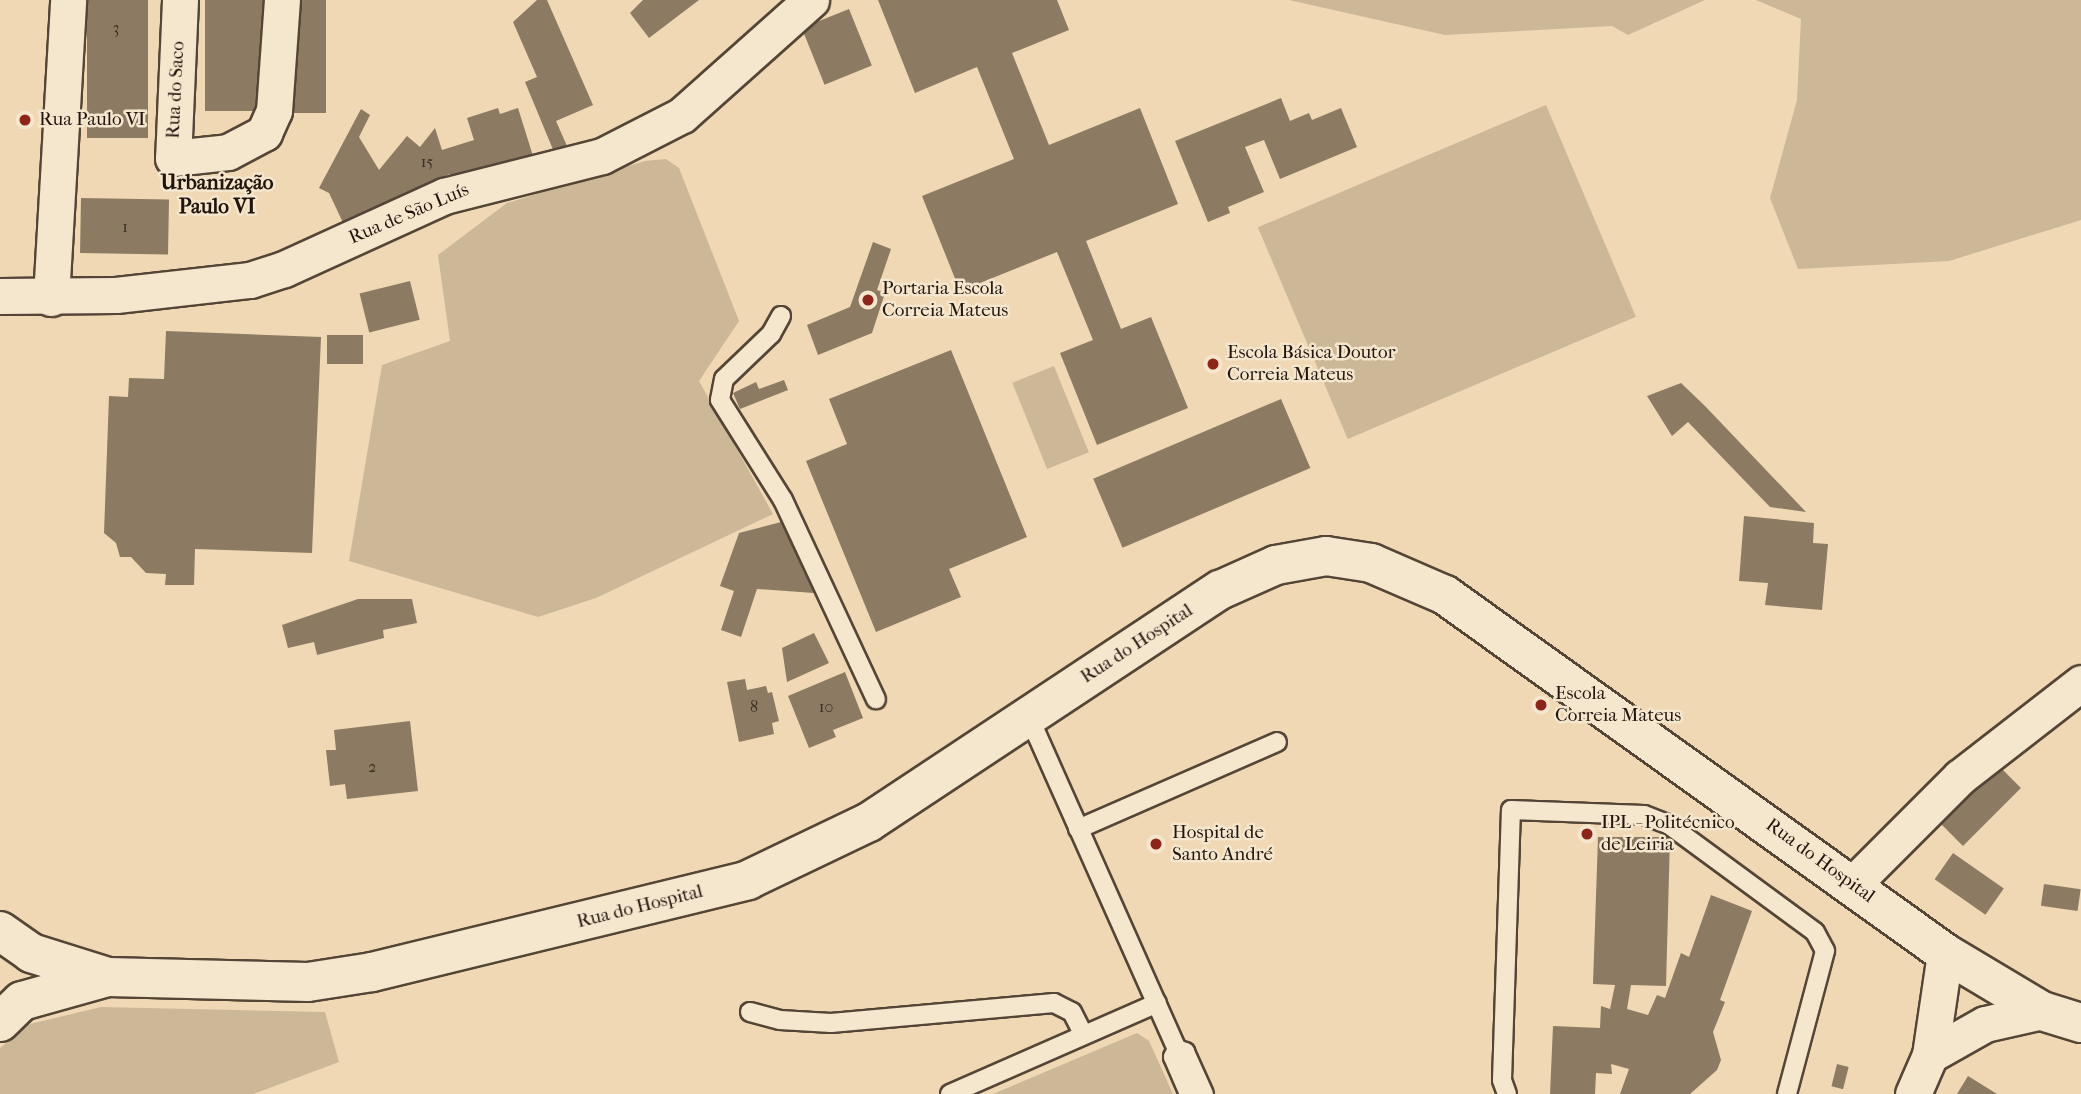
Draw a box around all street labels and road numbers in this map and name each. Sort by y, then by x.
street label: Rua do Saco [162,41,190,139]
street label: Rua de São Luís [346,178,472,250]
street label: Rua do Hospital [1077,599,1197,689]
street label: Rua do Hospital [1761,814,1879,908]
street label: Rua do Hospital [575,880,705,934]

